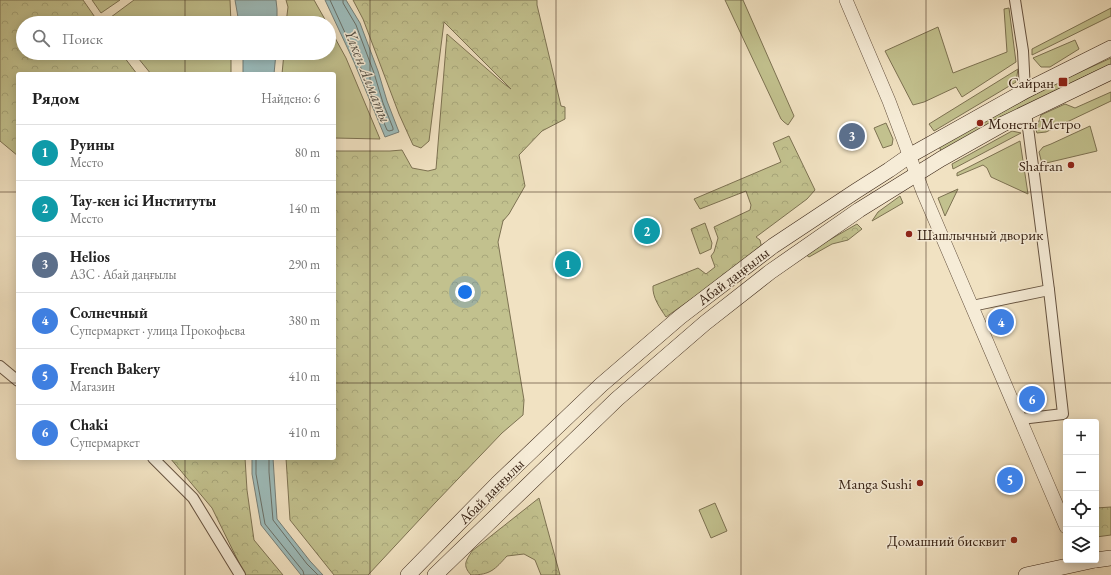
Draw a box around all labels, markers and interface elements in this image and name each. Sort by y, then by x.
search box [16,16,336,60]
water label: Үлкен Алматы [340,26,396,126]
icon: search [30,27,52,49]
text: Поиск [62,29,103,48]
place label: Сайран [1008,73,1054,92]
marker: Сайран [1057,76,1069,88]
text: Рядом [32,87,80,109]
text: Найдено: 6 [261,90,320,107]
place label: Монеты Метро [988,114,1081,133]
marker: Монеты Метро [975,118,985,128]
pin: 3 [839,121,865,151]
text: Руины [70,135,115,154]
text: 1 [42,144,48,161]
text: 80 m [295,144,320,161]
text: Место [70,154,103,171]
place label: Shafran [1019,156,1063,175]
marker: Shafran [1066,160,1076,170]
text: Тау-кен ісі Институты [70,191,216,210]
text: 2 [42,200,48,217]
text: 140 m [289,200,320,217]
text: Место [70,210,103,227]
pin: 2 [634,216,660,246]
place label: Шашлычный дворик [917,225,1043,244]
marker: Шашлычный дворик [904,229,914,239]
street label: Абай даңғылы [692,243,773,310]
text: Helios [70,247,110,266]
pin: 1 [555,249,581,279]
text: 3 [42,256,48,273]
text: 290 m [289,256,320,273]
text: АЗС · Абай даңғылы [70,266,176,283]
your location [455,282,475,302]
text: Солнечный [70,303,148,322]
pin: 4 [988,307,1014,337]
text: 4 [42,312,48,329]
text: 380 m [289,312,320,329]
text: Супермаркет · улица Прокофьева [70,322,245,339]
text: French Bakery [70,359,160,378]
text: 5 [42,368,48,385]
text: 410 m [289,368,320,385]
text: Магазин [70,378,115,395]
pin: 6 [1019,384,1045,414]
text: Chaki [70,415,108,434]
map controls [1063,419,1099,563]
button: + [1063,419,1099,455]
text: 6 [42,424,48,441]
text: 410 m [289,424,320,441]
text: Супермаркет [70,434,140,451]
street label: Абай даңғылы [453,454,528,529]
button: − [1063,455,1099,491]
pin: 5 [997,465,1023,495]
place label: Manga Sushi [838,474,912,493]
marker: Manga Sushi [915,478,925,488]
button: locate [1063,491,1099,527]
button: layers [1063,527,1099,563]
place label: Домашний бисквит [887,531,1006,550]
marker: Домашний бисквит [1009,535,1019,545]

